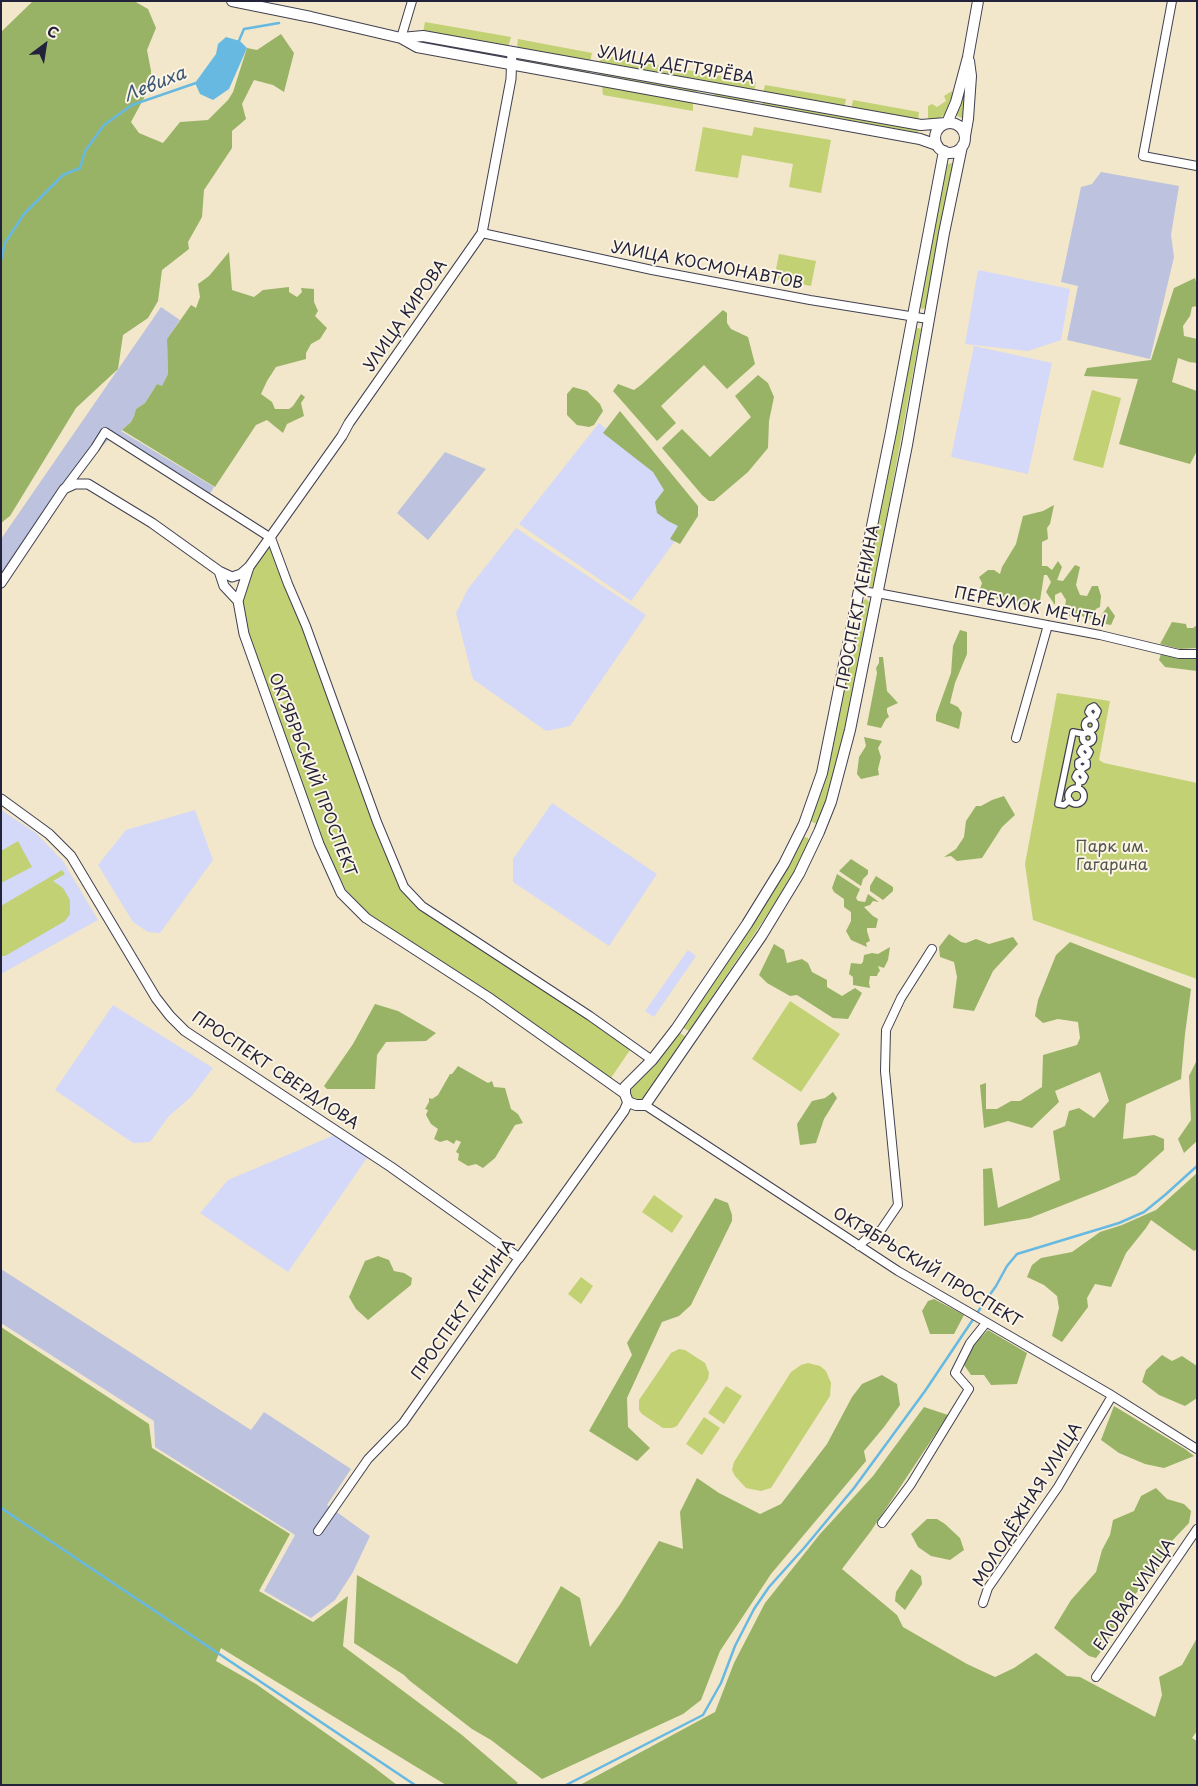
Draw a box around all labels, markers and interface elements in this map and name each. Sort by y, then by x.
north arrow [20,20,70,70]
text: С [43,20,63,43]
street label: УЛИЦА ДЕГТЯРЁВА [596,43,756,89]
water label: Левиха [121,63,189,107]
street label: УЛИЦА КОСМОНАВТОВ [609,238,805,294]
street label: УЛИЦА КИРОВА [360,257,452,375]
street label: ПРОСПЕКТ ЛЕНИНА [834,523,884,691]
street label: ПЕРЕУЛОК МЕЧТЫ [953,584,1107,632]
street label: ОКТЯБРЬСКИЙ ПРОСПЕКТ [264,670,360,880]
park label: Парк им. Гагарина [1075,838,1149,876]
street label: ПРОСПЕКТ СВЕРДЛОВА [188,1008,362,1134]
street label: ОКТЯБРЬСКИЙ ПРОСПЕКТ [829,1204,1025,1332]
street label: ПРОСПЕКТ ЛЕНИНА [408,1236,520,1384]
street label: МОЛОДЁЖНАЯ УЛИЦА [970,1419,1086,1591]
street label: ЕЛОВАЯ УЛИЦА [1090,1535,1180,1655]

